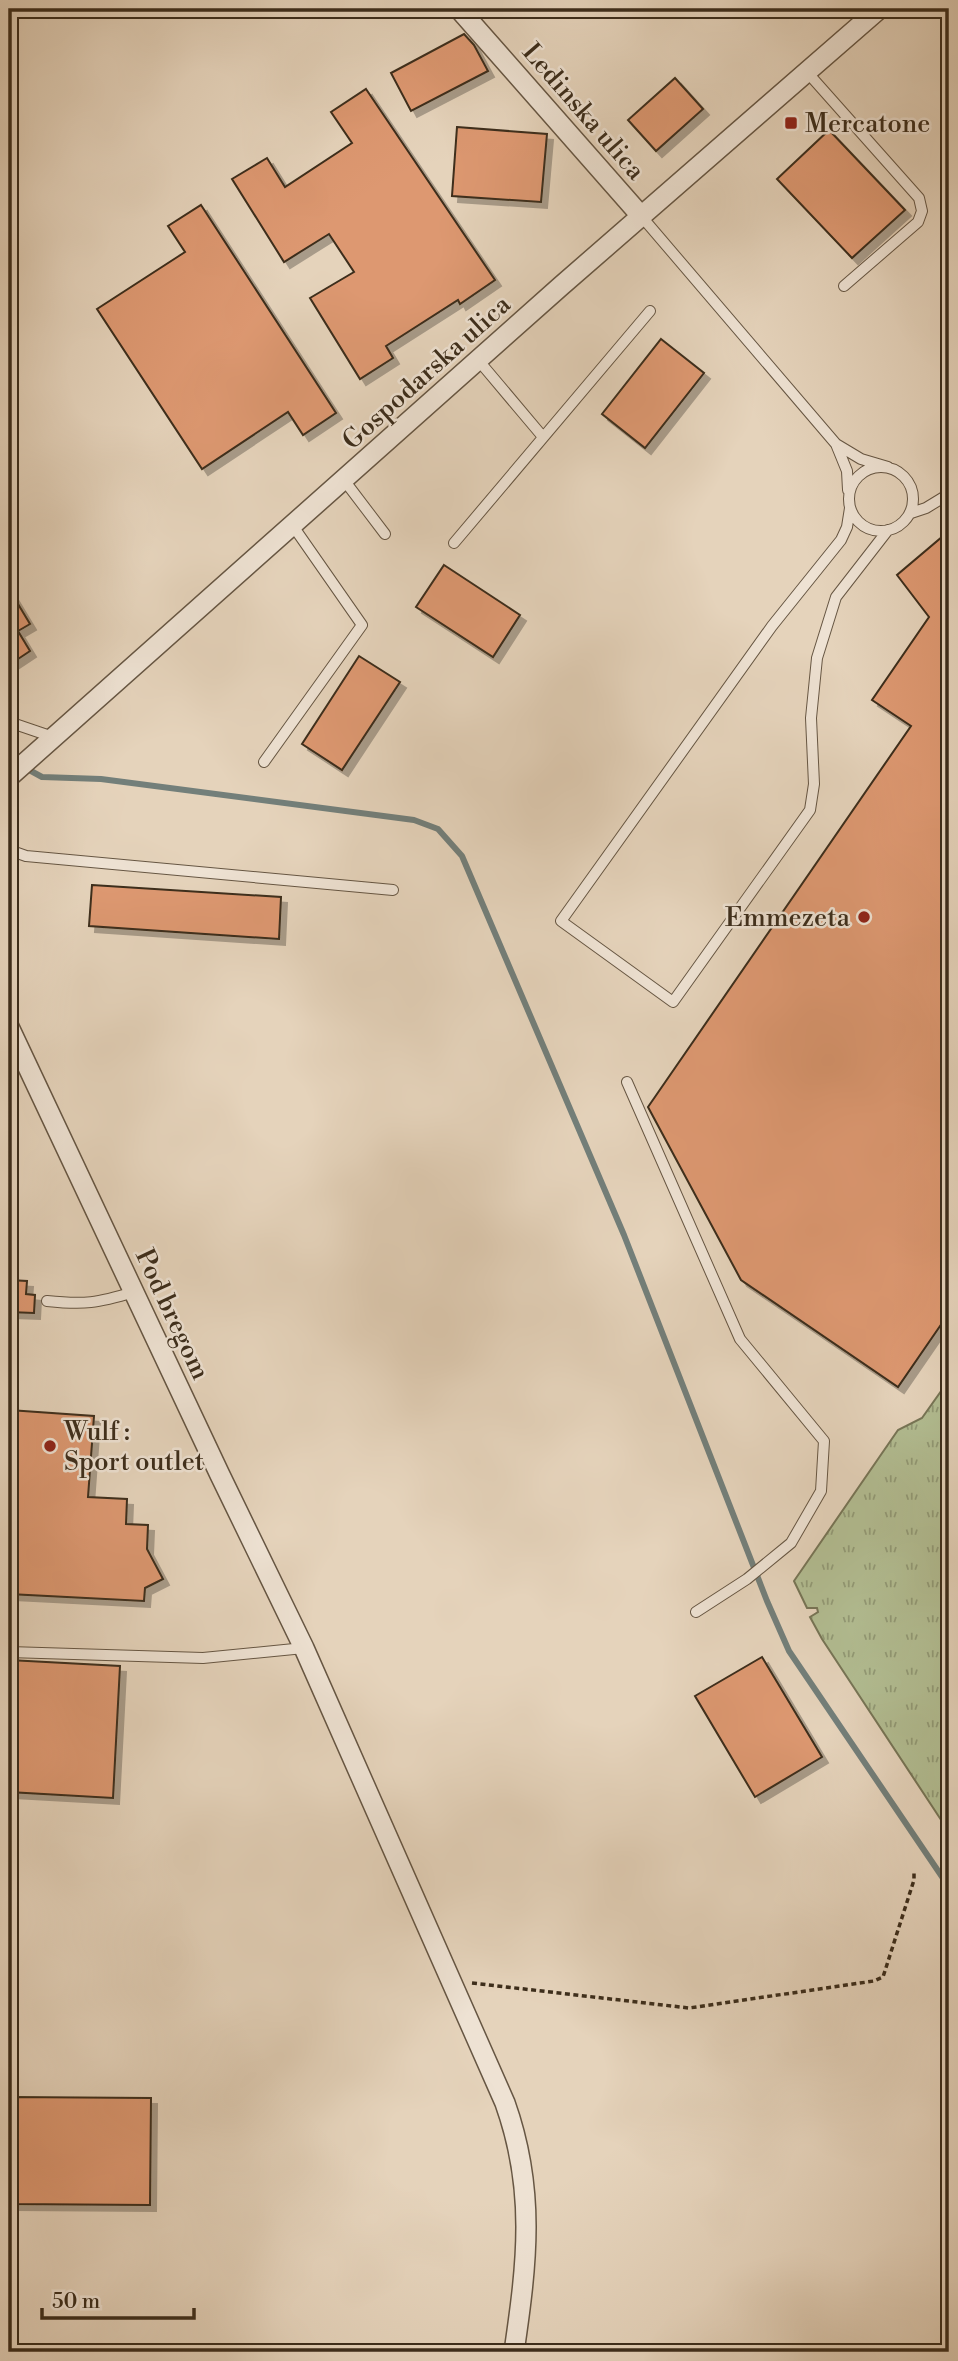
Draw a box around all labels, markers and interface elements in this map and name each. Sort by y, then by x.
street label: Ledinska ulica [515,37,652,187]
place label: Mercatone [805,108,930,140]
marker: Mercatone [783,115,799,131]
street label: Gospodarska ulica [336,288,518,457]
place label: Emmezeta [725,902,851,934]
marker: Emmezeta [856,909,872,925]
street label: Pod bregom [128,1244,216,1385]
place label: Wulf : Sport outlet [63,1416,204,1478]
marker: Wulf : Sport outlet [42,1438,58,1454]
scale bar [42,2277,194,2321]
text: 50 m [52,2289,100,2315]

